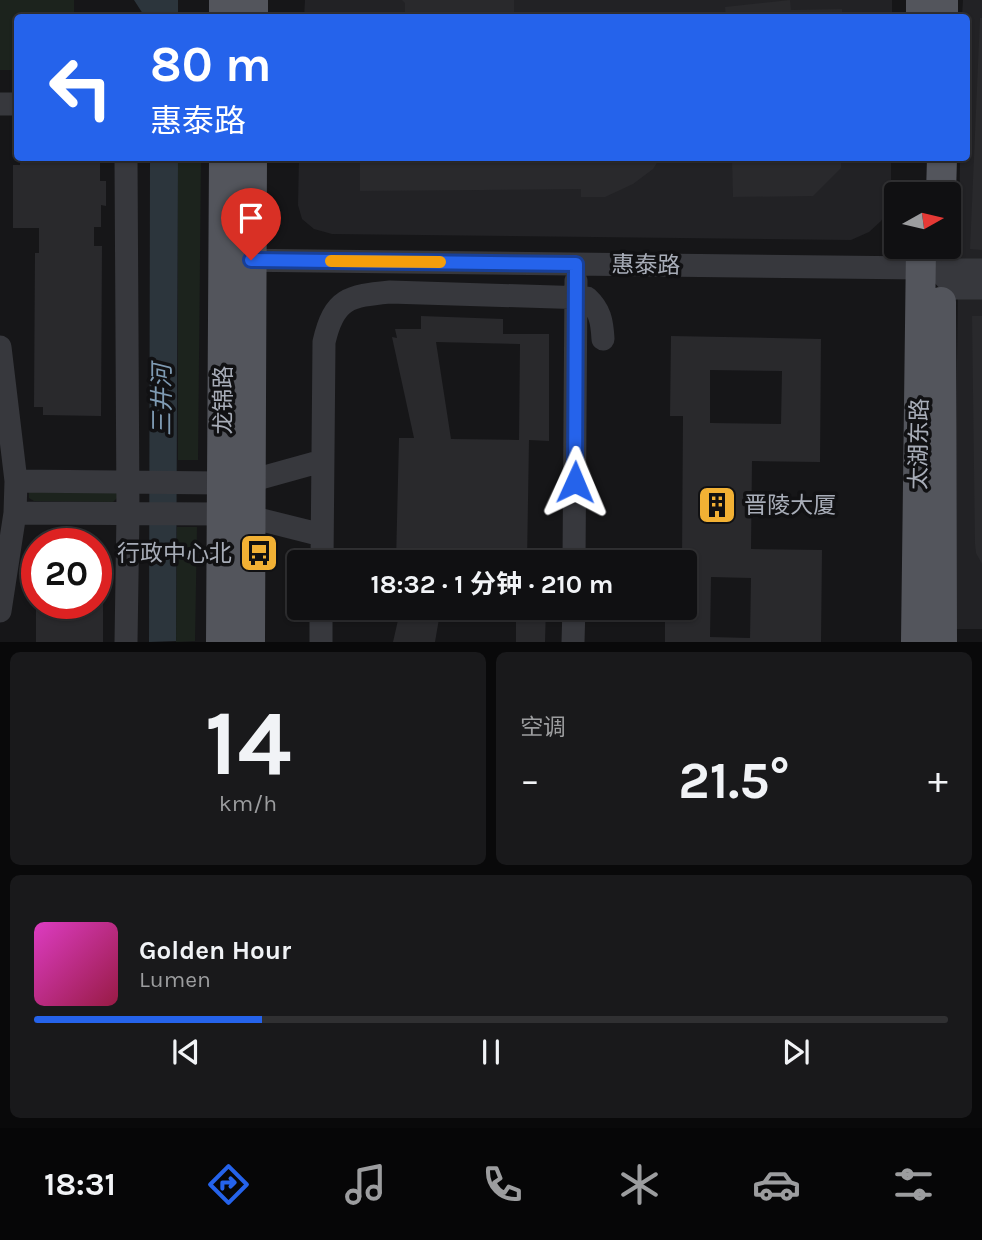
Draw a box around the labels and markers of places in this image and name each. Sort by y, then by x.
pin [221,188,281,260]
building icon: 晋陵大厦 [696,484,738,526]
place label: 晋陵大厦 [744,492,836,519]
bus stop icon: 行政中心北 [238,532,280,574]
place label: 行政中心北 [117,540,232,567]

